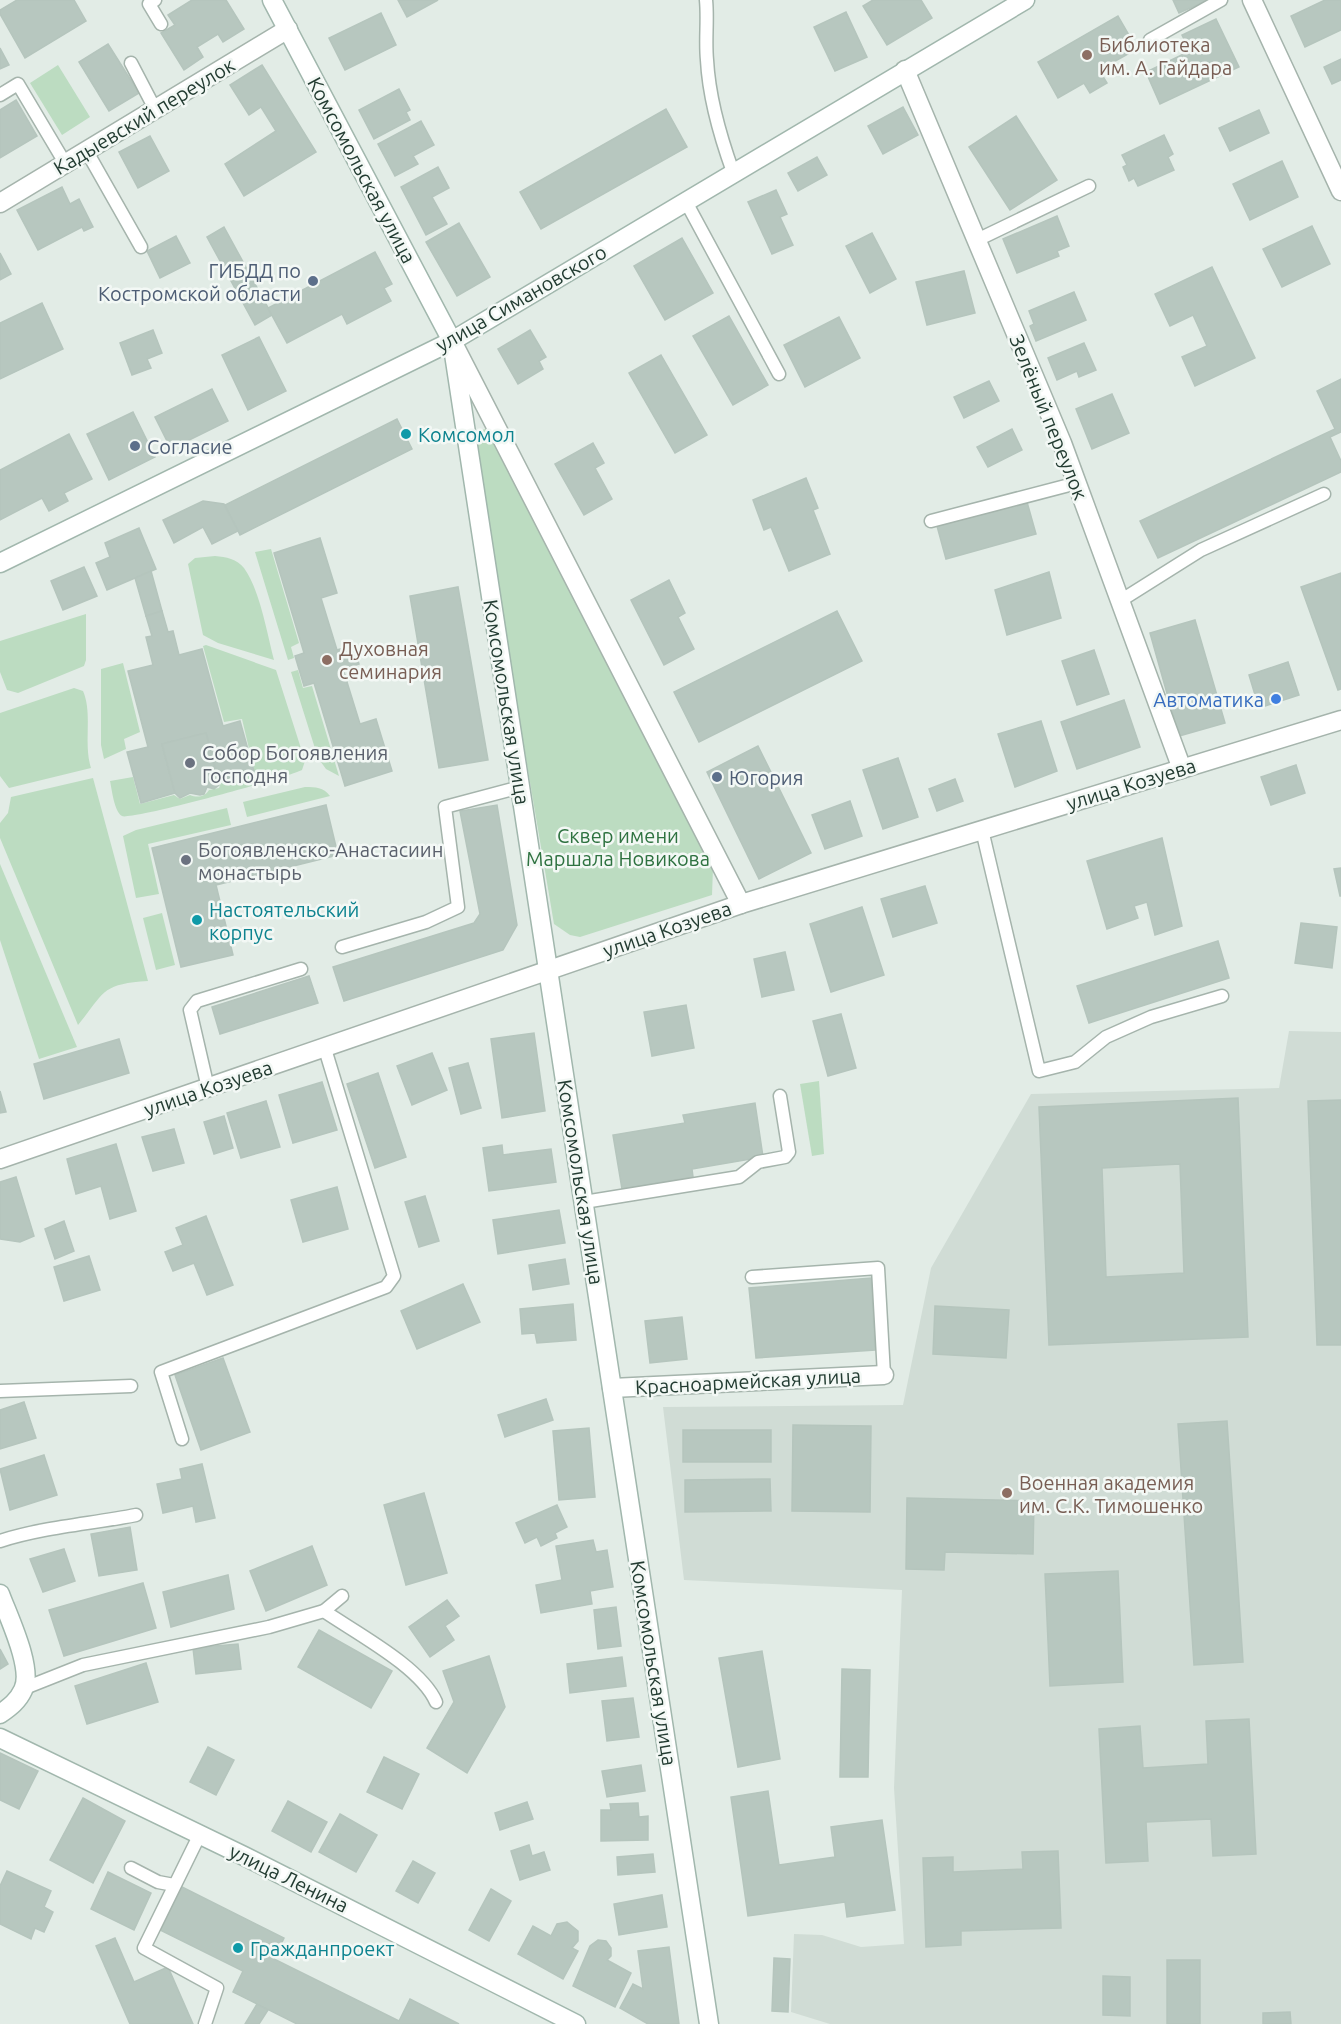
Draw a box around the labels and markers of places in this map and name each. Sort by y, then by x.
place label: Библиотека им. А. Гайдара [1099,33,1232,79]
marker: Библиотека им. А. Гайдара [1080,48,1094,62]
place label: ГИБДД по Костромской области [98,259,301,305]
marker: ГИБДД по Костромской области [306,274,320,288]
place label: Комсомол [418,423,515,446]
marker: Комсомол [399,427,413,441]
place label: Согласие [147,435,233,458]
marker: Согласие [128,439,142,453]
place label: Духовная семинария [339,637,442,683]
marker: Духовная семинария [320,653,334,667]
place label: Автоматика [1153,688,1264,711]
marker: Автоматика [1269,692,1283,706]
place label: Собор Богоявления Господня [202,741,388,787]
marker: Собор Богоявления Господня [183,756,197,770]
place label: Югория [729,766,803,789]
marker: Югория [710,770,724,784]
place label: Богоявленско-Анастасиин монастырь [198,838,443,884]
marker: Богоявленско-Анастасиин монастырь [179,853,193,867]
place label: Настоятельский корпус [209,898,359,944]
marker: Настоятельский корпус [190,913,204,927]
place label: Военная академия им. С.К. Тимошенко [1019,1471,1203,1517]
marker: Военная академия им. С.К. Тимошенко [1000,1486,1014,1500]
place label: Гражданпроект [250,1937,395,1960]
marker: Гражданпроект [231,1941,245,1955]

